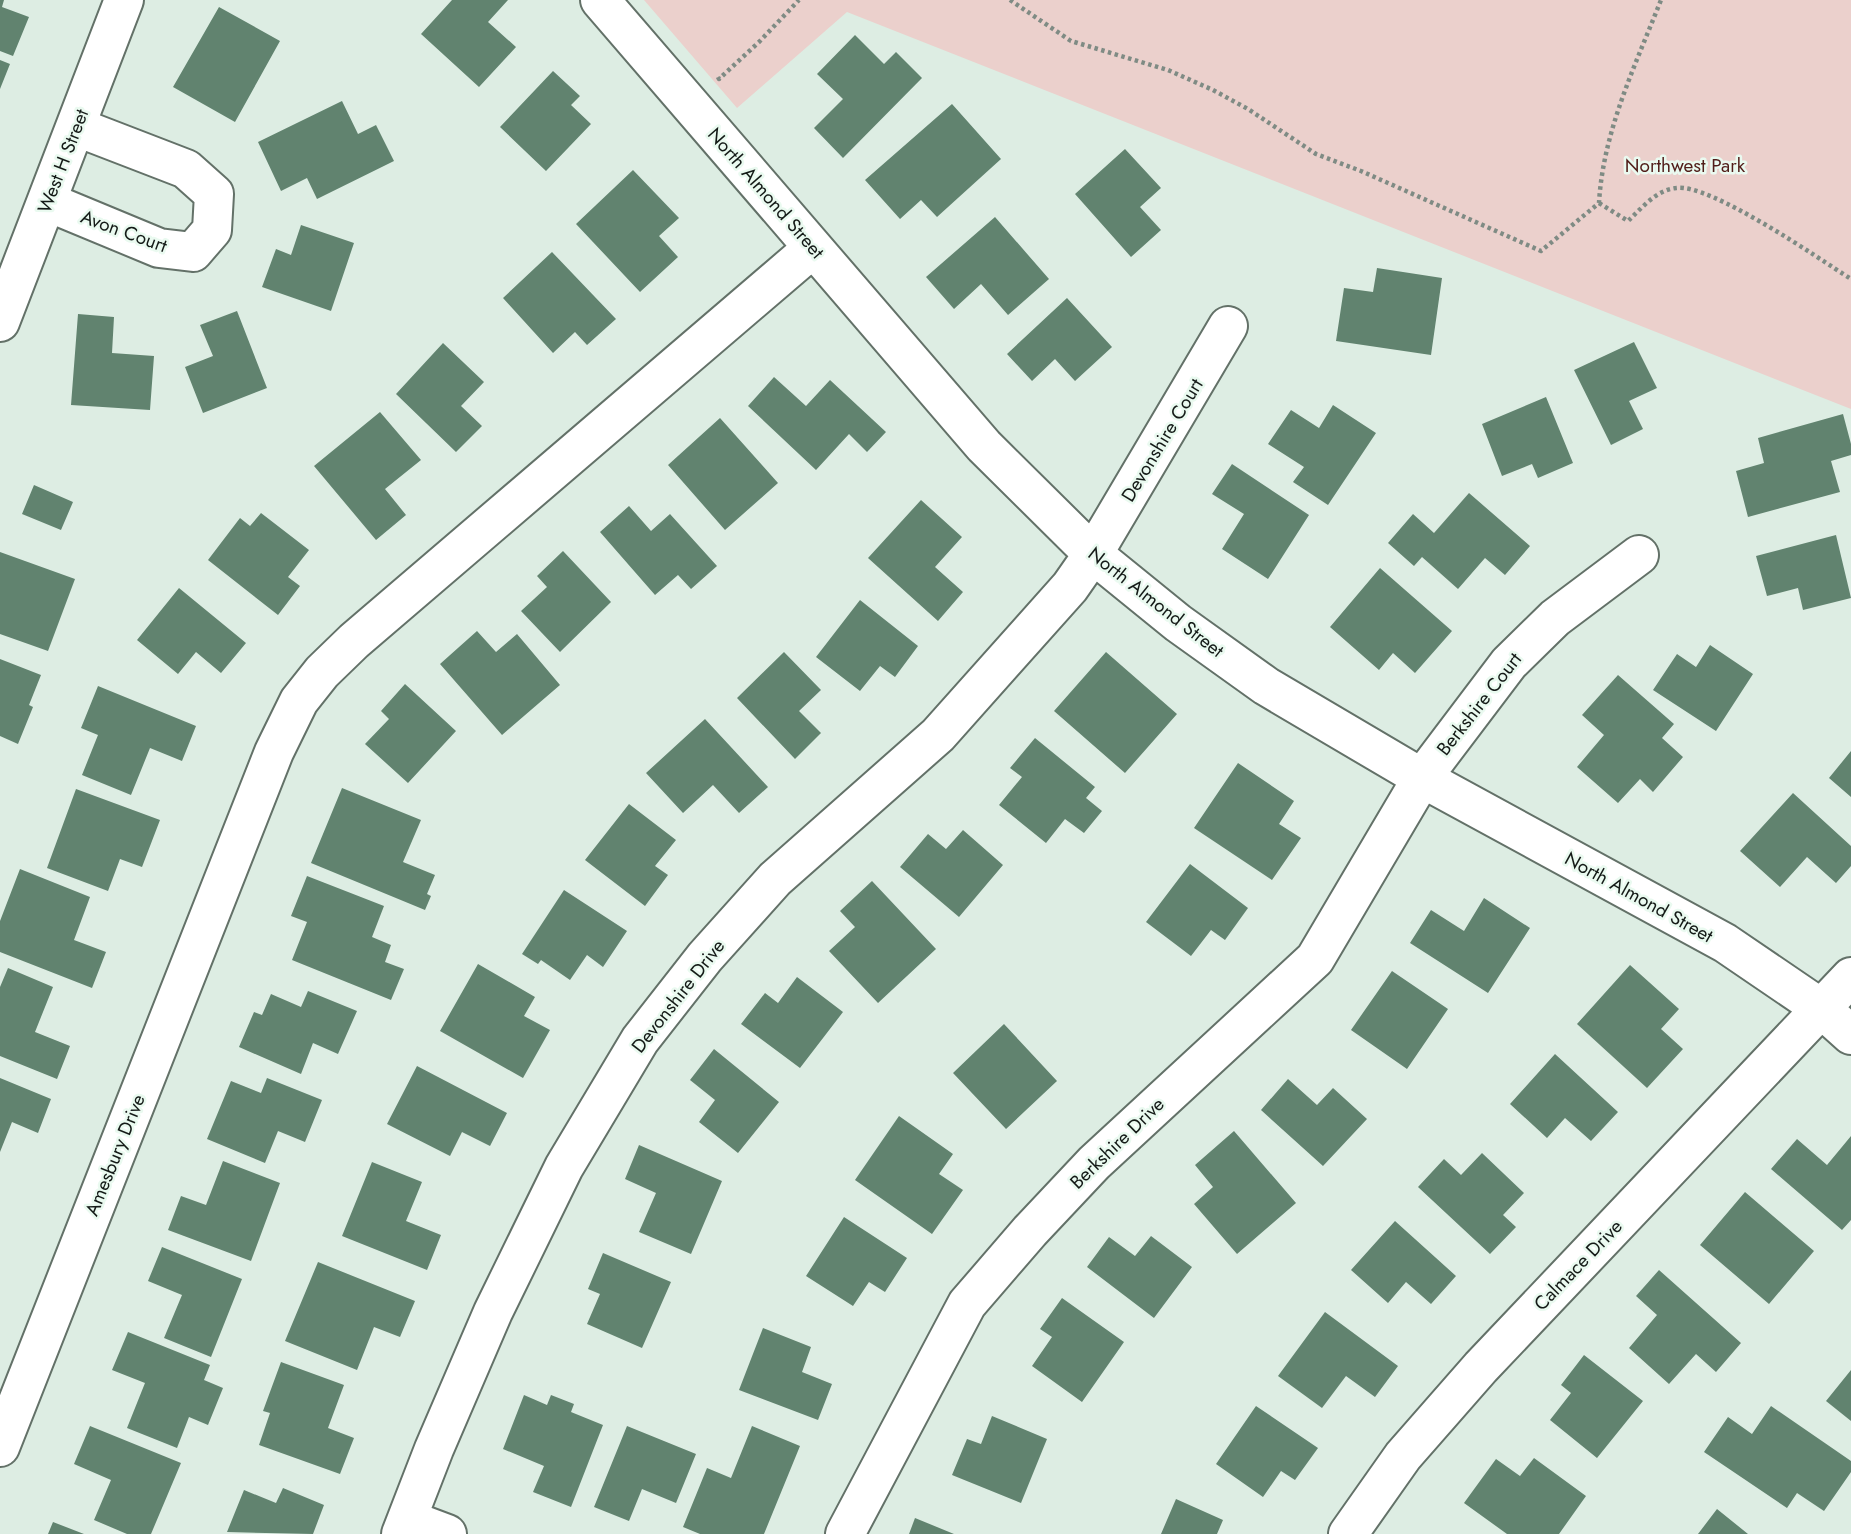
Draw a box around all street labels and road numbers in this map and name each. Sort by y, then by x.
street label: West H Street [31,105,95,217]
street label: North Almond Street [701,122,831,265]
street label: Avon Court [77,203,171,259]
street label: Devonshire Court [1114,373,1210,507]
street label: North Almond Street [1082,540,1230,664]
street label: Berkshire Court [1430,646,1528,761]
street label: North Almond Street [1560,845,1718,949]
street label: Devonshire Drive [625,933,731,1058]
street label: Amesbury Drive [78,1090,152,1220]
street label: Berkshire Drive [1064,1091,1170,1195]
street label: Calmace Drive [1528,1213,1629,1317]

